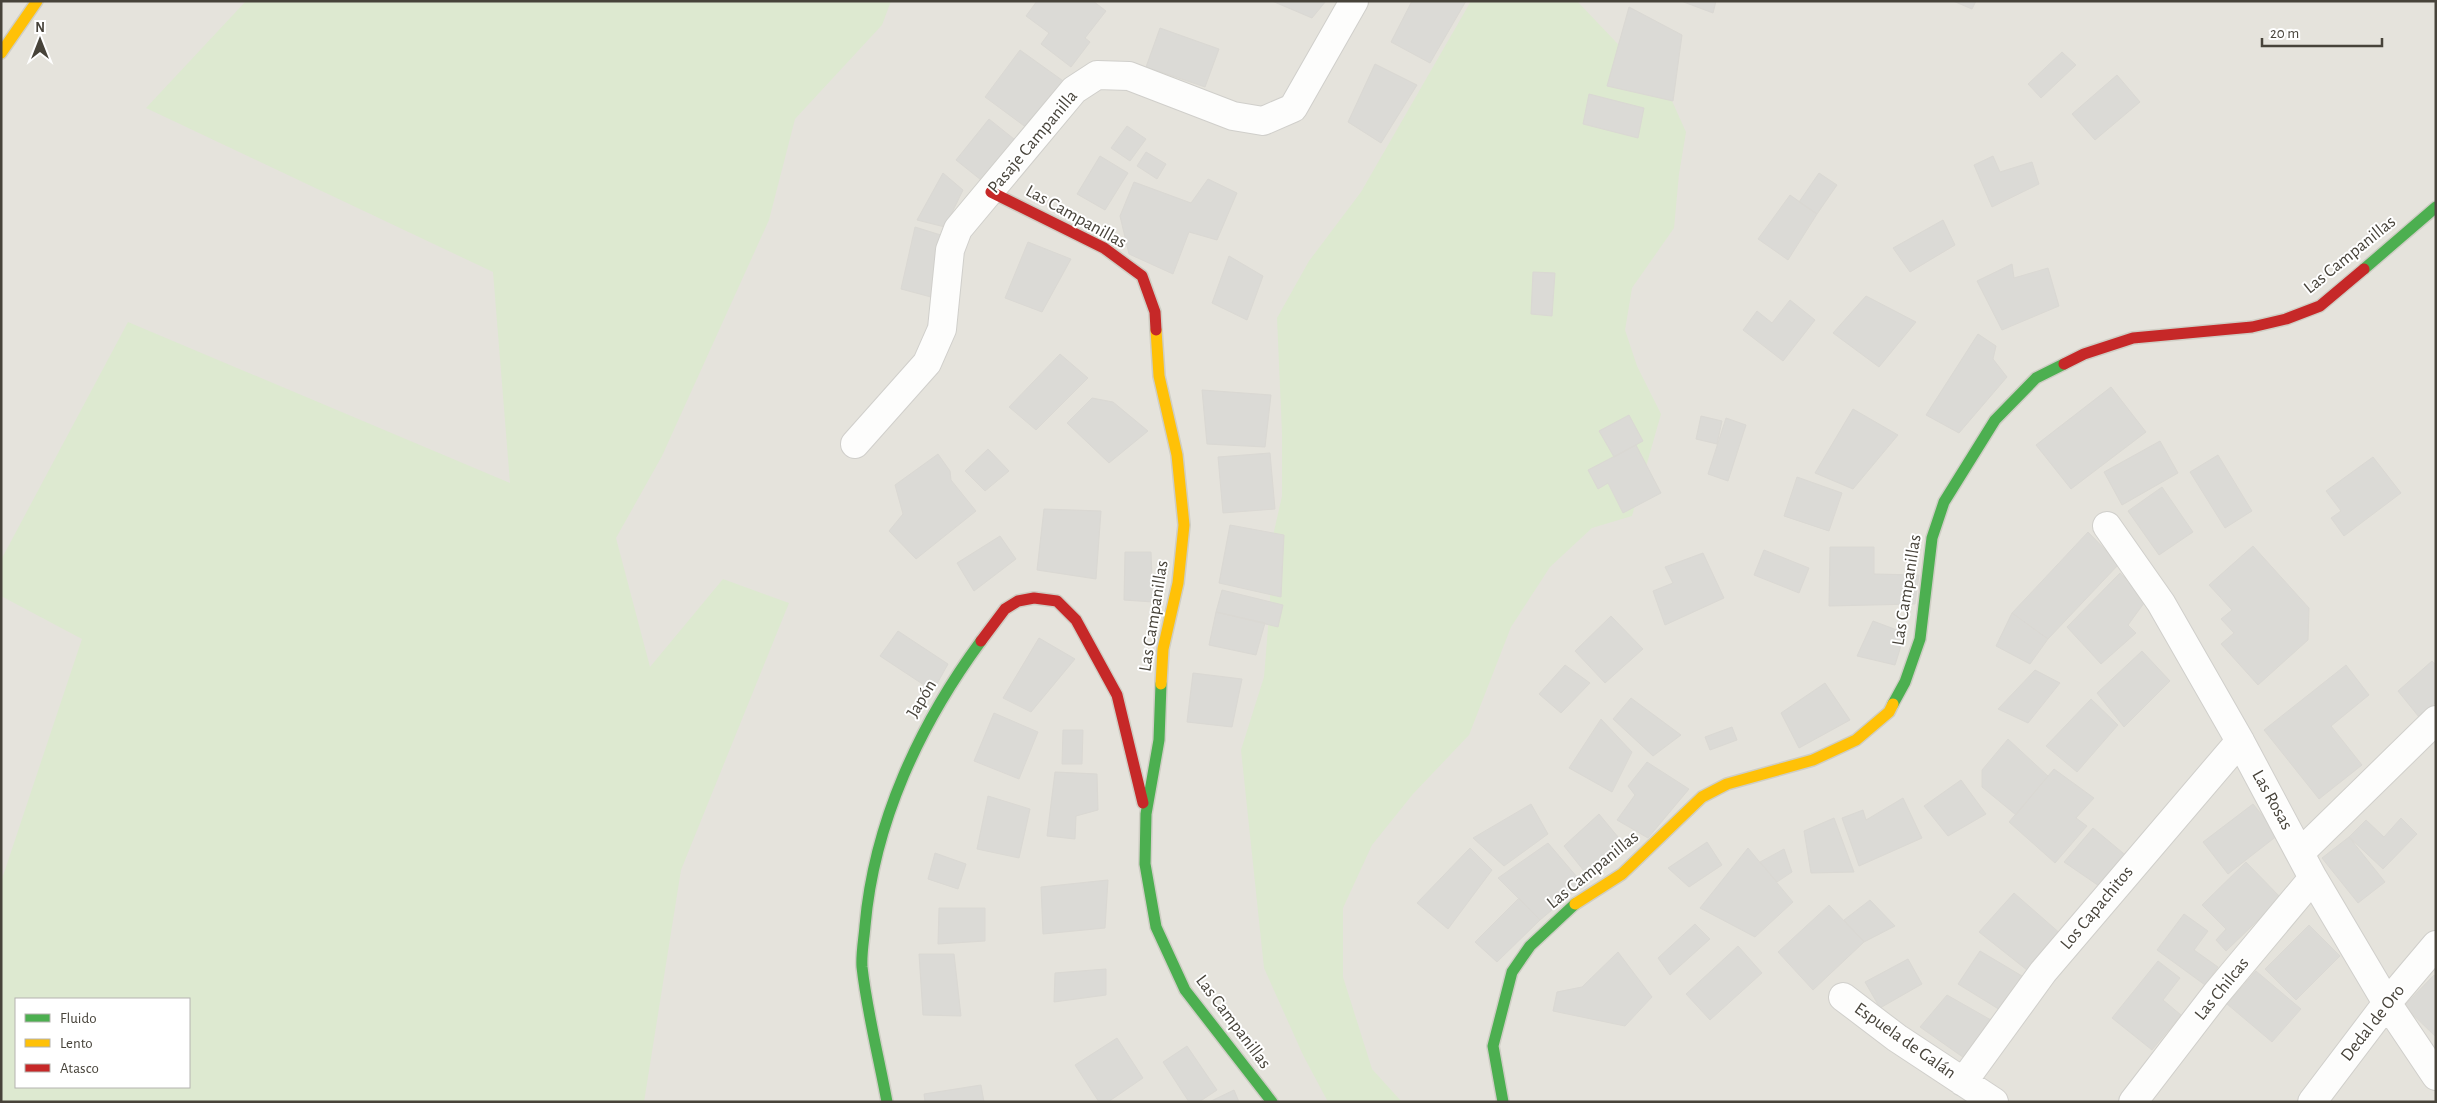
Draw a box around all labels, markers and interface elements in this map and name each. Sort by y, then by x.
north arrow [15,15,65,65]
scale bar [2262,15,2382,47]
text: N [35,21,45,35]
text: 20 m [2270,26,2299,41]
street label: Pasaje Campanilla [985,87,1081,197]
street label: Las Campanillas [1023,182,1129,252]
street label: Las Campanillas [2301,213,2399,297]
street label: Las Campanillas [1889,533,1925,647]
street label: Las Campanillas [1136,559,1172,673]
street label: Japón [904,677,940,721]
street label: Las Rosas [2248,767,2296,833]
street label: Las Campanillas [1544,828,1642,912]
street label: Los Capachitos [2057,863,2137,953]
street label: Las Chilcas [2192,954,2252,1024]
street label: Las Campanillas [1192,972,1274,1072]
street label: Dedal de Oro [2338,981,2408,1065]
legend [15,998,190,1088]
street label: Espuela de Galán [1851,999,1959,1083]
text: Fluido [60,1011,97,1026]
text: Lento [60,1036,93,1051]
text: Atasco [60,1061,99,1076]

